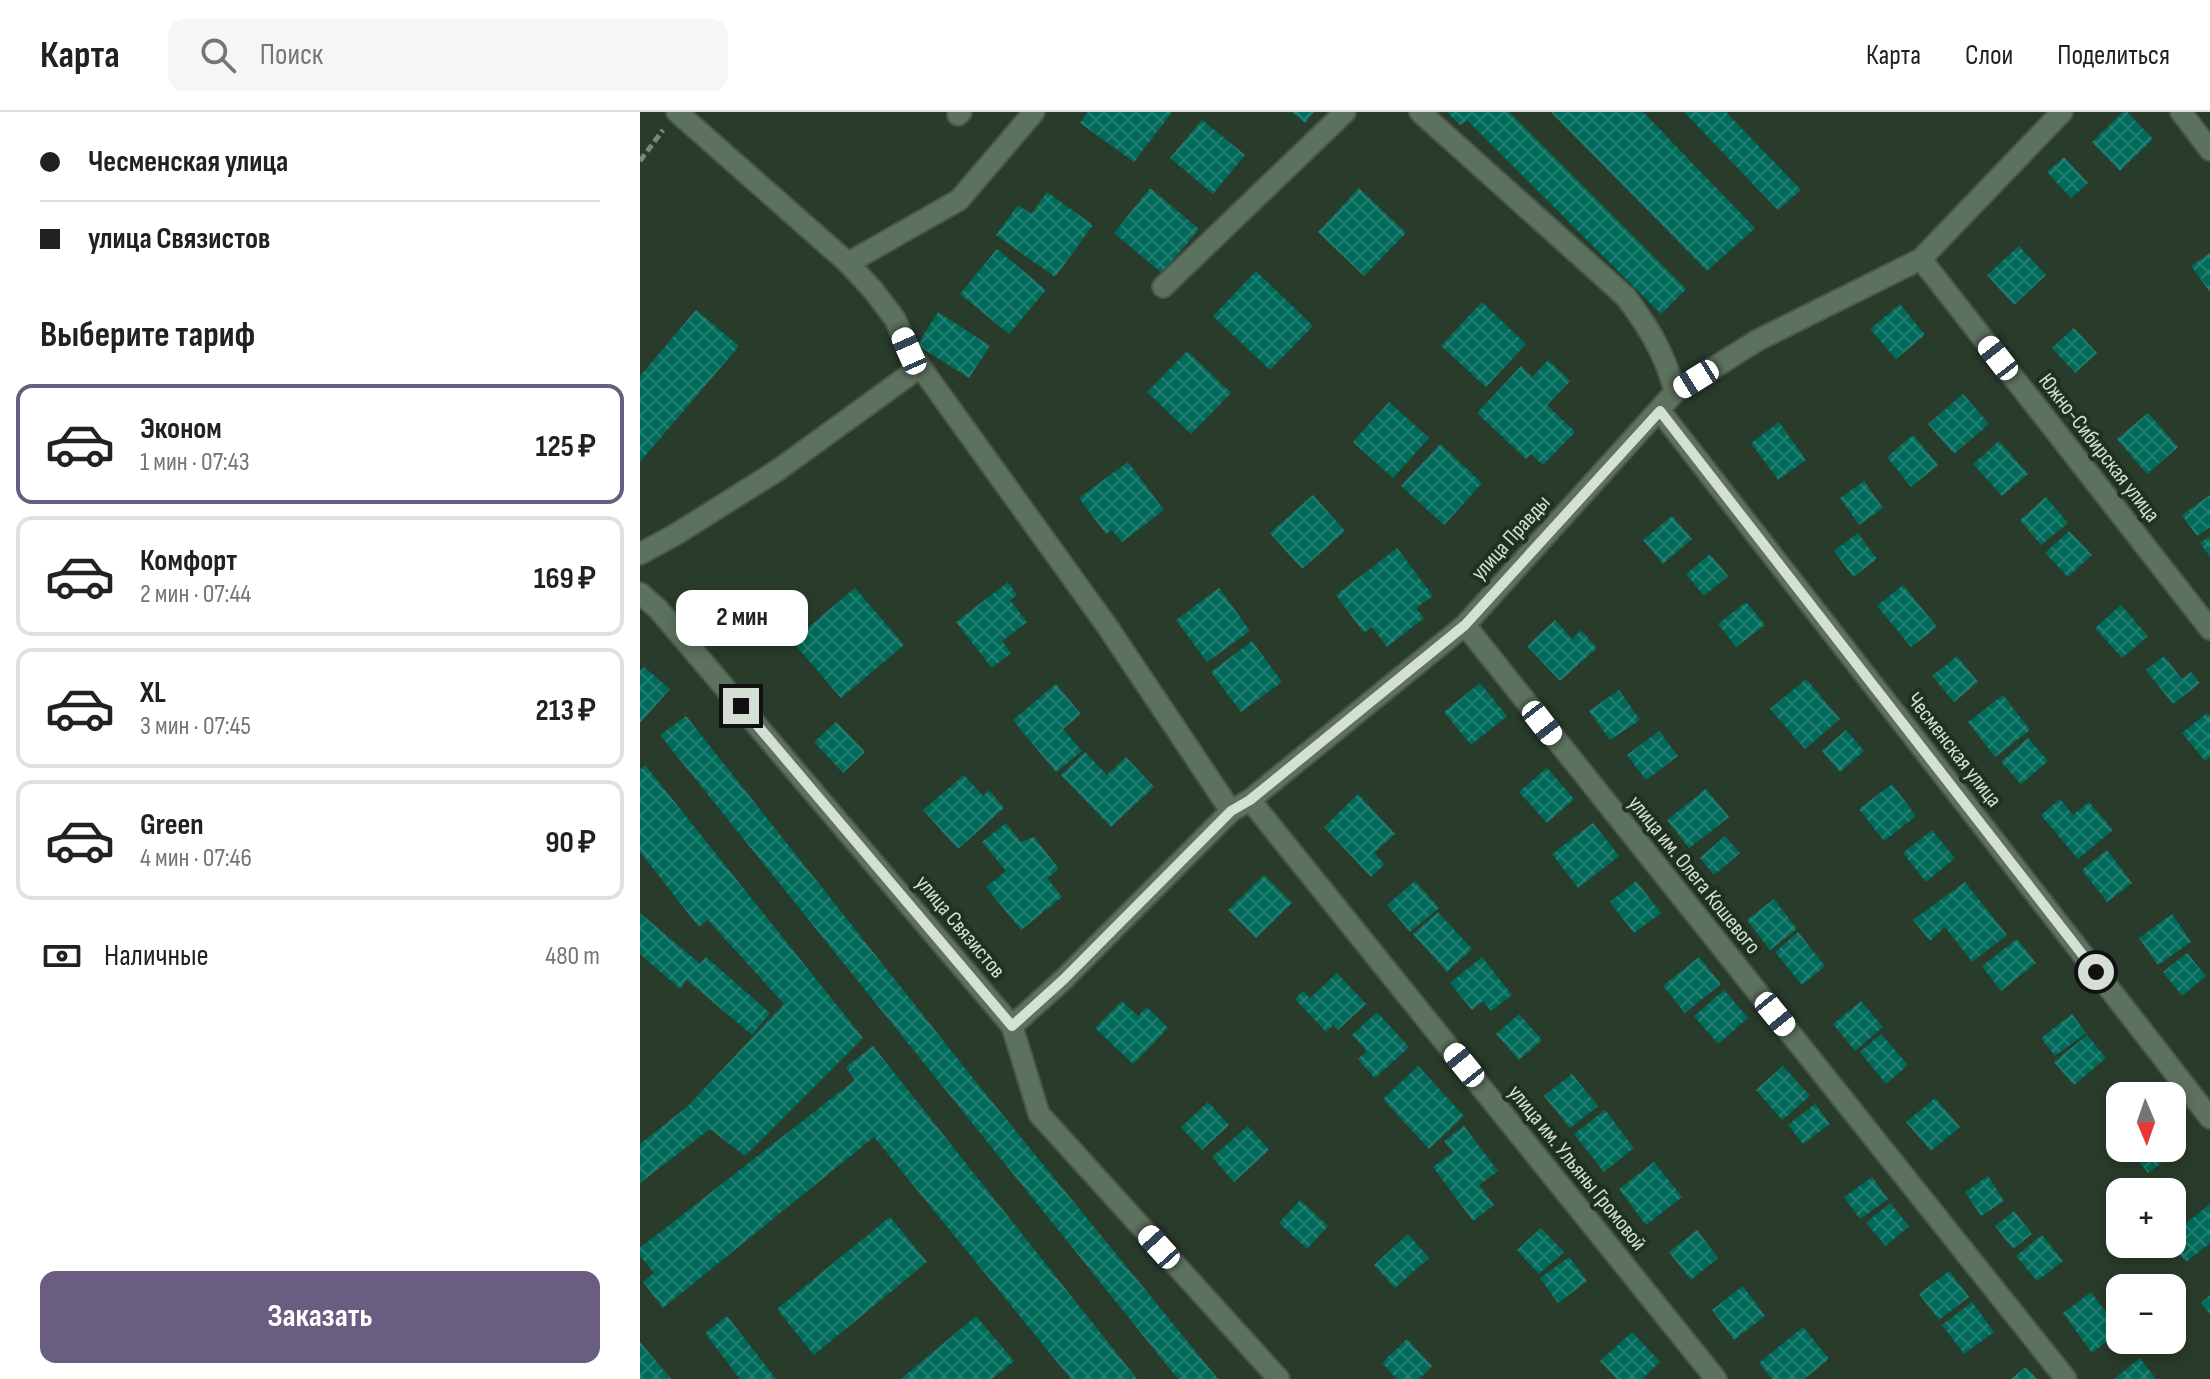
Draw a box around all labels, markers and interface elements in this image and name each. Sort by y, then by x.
search box [168,19,728,91]
text: Карта [40,33,120,78]
icon: search [196,33,240,77]
text: Поиск [260,37,323,73]
text: Карта [1866,39,1921,72]
text: Слои [1965,39,2013,72]
text: Поделиться [2057,39,2170,72]
text: Чесменская улица [88,144,288,180]
text: улица Связистов [88,221,270,257]
text: Выберите тариф [40,314,255,357]
car [888,324,930,378]
car [1974,332,2022,384]
car [1669,356,1723,402]
street label: Южно-Сибирская улица [2033,368,2165,528]
icon: car [44,408,116,480]
text: Эконом [140,411,222,447]
text: 125 ₽ [535,429,596,465]
text: 1 мин · 07:43 [140,447,250,478]
street label: улица Правды [1466,490,1556,586]
icon: car [44,540,116,612]
text: Комфорт [140,543,237,579]
text: 169 ₽ [534,561,596,597]
text: 2 мин · 07:44 [140,579,251,610]
callout: 2 мин [675,590,807,646]
text: 2 мин [716,602,768,633]
icon: car [44,672,116,744]
text: XL [140,675,166,711]
street label: Чесменская улица [1901,687,2007,813]
route end [723,688,759,724]
text: 213 ₽ [535,693,596,729]
car [1518,697,1566,749]
text: 3 мин · 07:45 [140,711,251,742]
street label: улица им. Олега Кошевого [1622,790,1766,960]
icon: car [44,804,116,876]
text: Green [140,807,204,843]
text: 90 ₽ [545,825,596,861]
text: 4 мин · 07:46 [140,843,252,874]
street label: улица Связистов [909,870,1011,984]
icon: cash [40,934,84,978]
text: Наличные [104,938,209,974]
text: 480 m [545,941,600,972]
route start [2078,954,2114,990]
car [1751,988,1799,1040]
car [1440,1039,1488,1091]
street label: улица им. Ульяны Громовой [1502,1080,1652,1256]
north arrow [2106,1082,2186,1162]
map controls [2106,1082,2186,1354]
button: + [2106,1178,2186,1258]
car [1134,1221,1184,1273]
button: Заказать [40,1271,600,1363]
button: − [2106,1274,2186,1354]

